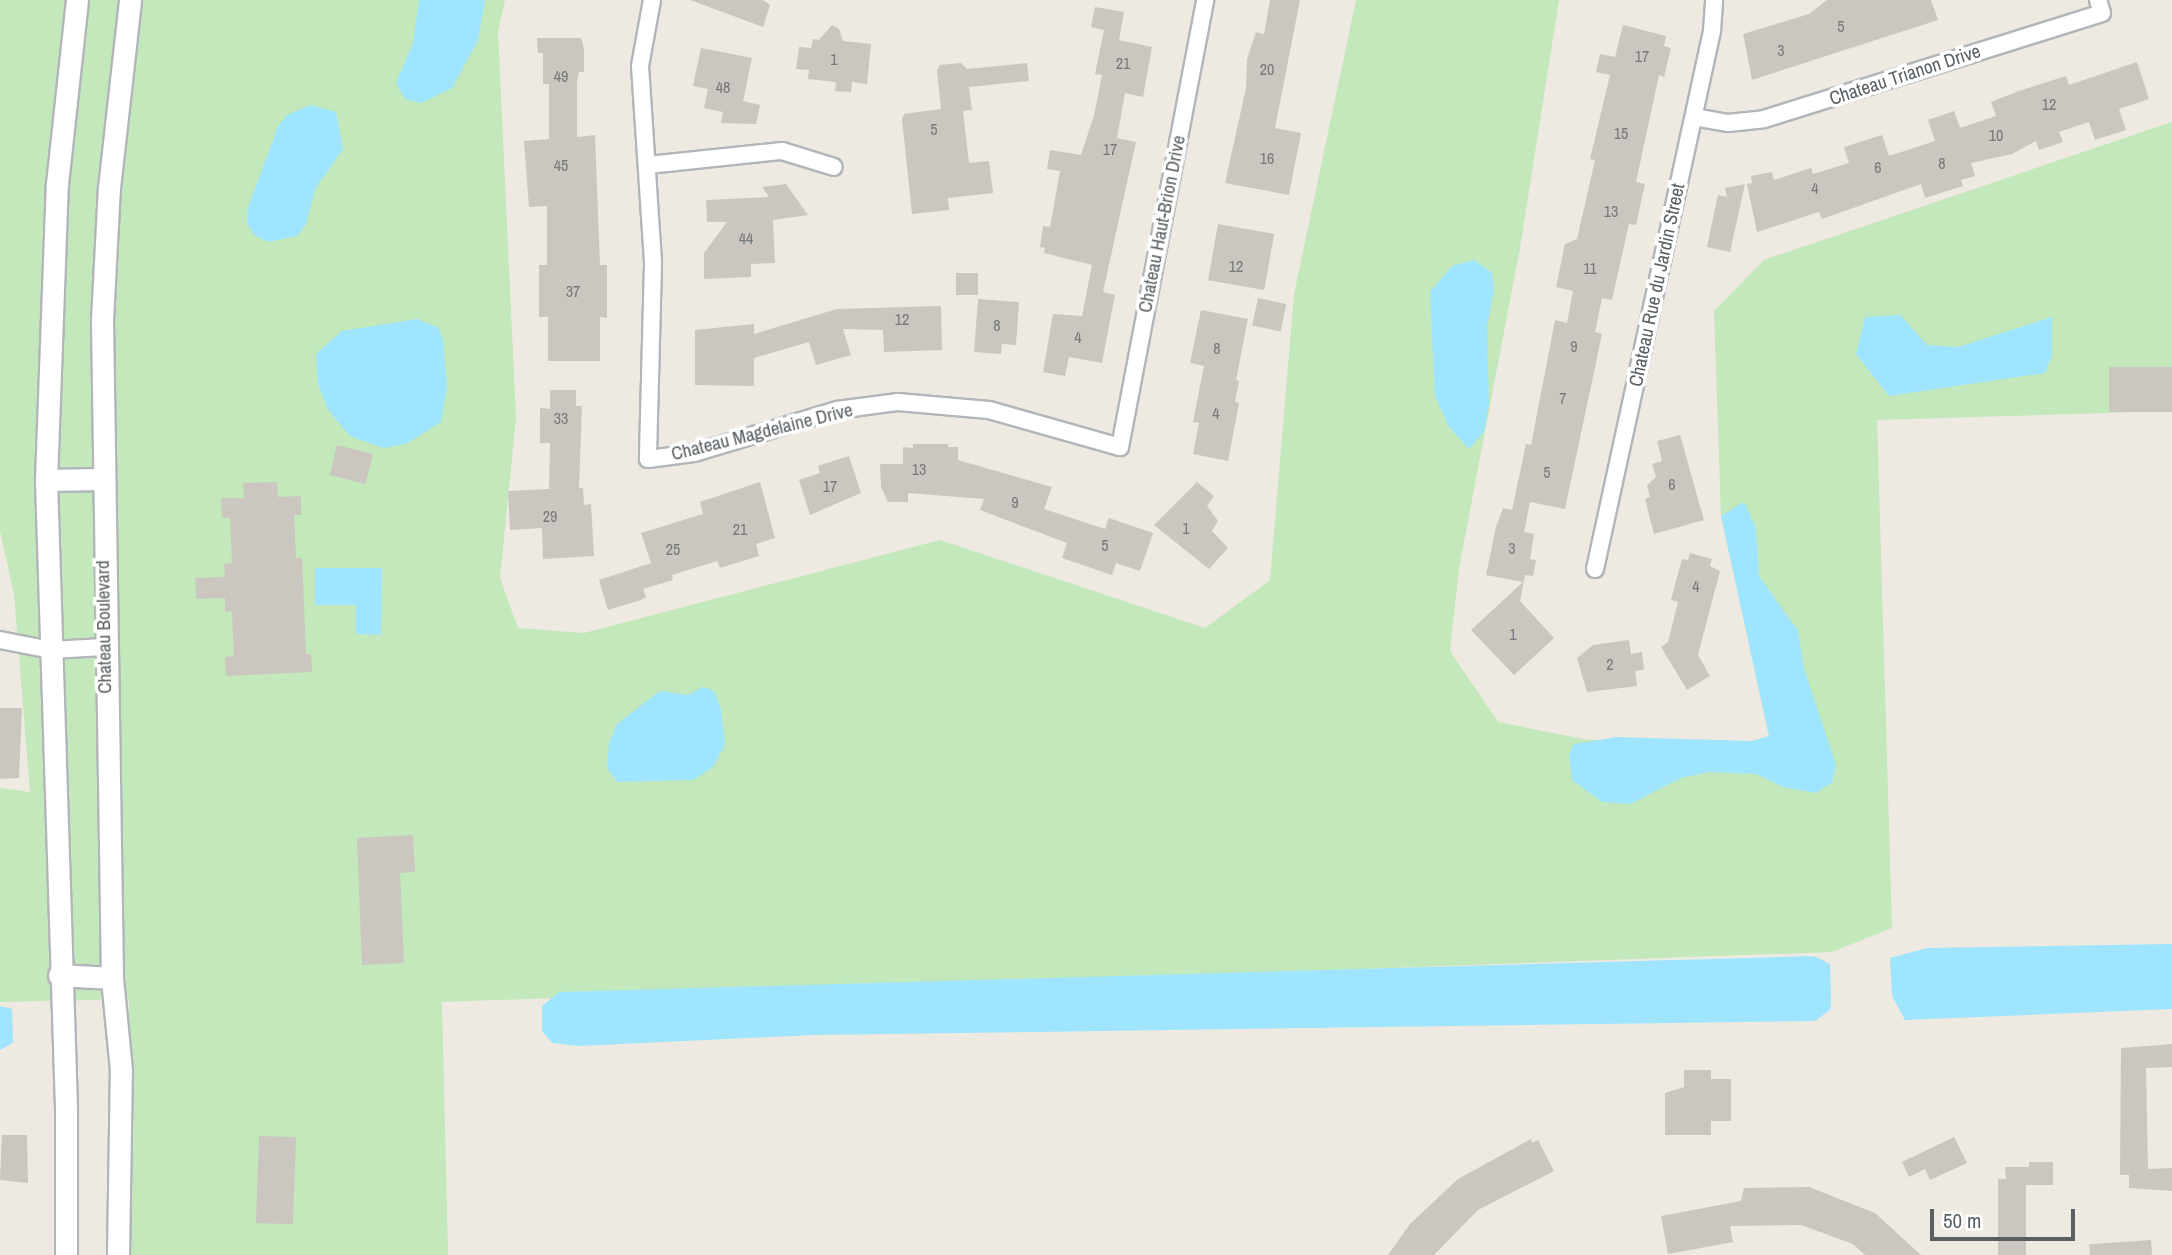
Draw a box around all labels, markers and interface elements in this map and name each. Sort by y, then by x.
house number: 5 [1837,16,1845,36]
house number: 3 [1777,40,1785,60]
street label: Chateau Trianon Drive [1826,40,1984,110]
house number: 17 [1635,46,1649,66]
house number: 1 [830,49,838,69]
house number: 21 [1116,53,1130,73]
house number: 20 [1260,59,1274,79]
house number: 49 [554,66,568,86]
house number: 48 [716,77,730,97]
house number: 12 [2042,94,2056,114]
house number: 5 [930,119,938,139]
house number: 15 [1614,123,1628,143]
house number: 10 [1989,125,2003,145]
street label: Chateau Haut-Brion Drive [1134,133,1190,315]
house number: 17 [1103,139,1117,159]
house number: 16 [1260,148,1274,168]
house number: 8 [1938,153,1946,173]
house number: 45 [554,155,568,175]
house number: 6 [1874,157,1882,177]
house number: 4 [1811,178,1819,198]
street label: Chateau Rue du Jardin Street [1624,181,1690,389]
house number: 13 [1604,201,1618,221]
house number: 44 [739,228,753,248]
house number: 12 [1229,256,1243,276]
house number: 11 [1583,258,1597,278]
house number: 37 [566,281,580,301]
house number: 12 [895,309,909,329]
house number: 8 [993,315,1001,335]
house number: 4 [1074,327,1082,347]
house number: 9 [1570,336,1578,356]
house number: 8 [1213,338,1221,358]
house number: 7 [1559,388,1567,408]
street label: Chateau Magdelaine Drive [669,398,855,466]
house number: 4 [1212,403,1220,423]
house number: 33 [554,408,568,428]
house number: 13 [912,459,926,479]
house number: 5 [1543,462,1551,482]
house number: 6 [1668,474,1676,494]
house number: 17 [823,476,837,496]
house number: 9 [1011,492,1019,512]
house number: 29 [543,506,557,526]
house number: 1 [1182,518,1190,538]
house number: 21 [733,519,747,539]
house number: 5 [1101,535,1109,555]
house number: 3 [1508,538,1516,558]
house number: 25 [666,539,680,559]
street label: Chateau Boulevard [91,560,117,694]
house number: 4 [1692,576,1700,596]
house number: 1 [1509,624,1517,644]
house number: 2 [1606,654,1614,674]
scale bar [1934,1196,2079,1240]
text: 50 m [1943,1206,1981,1235]

